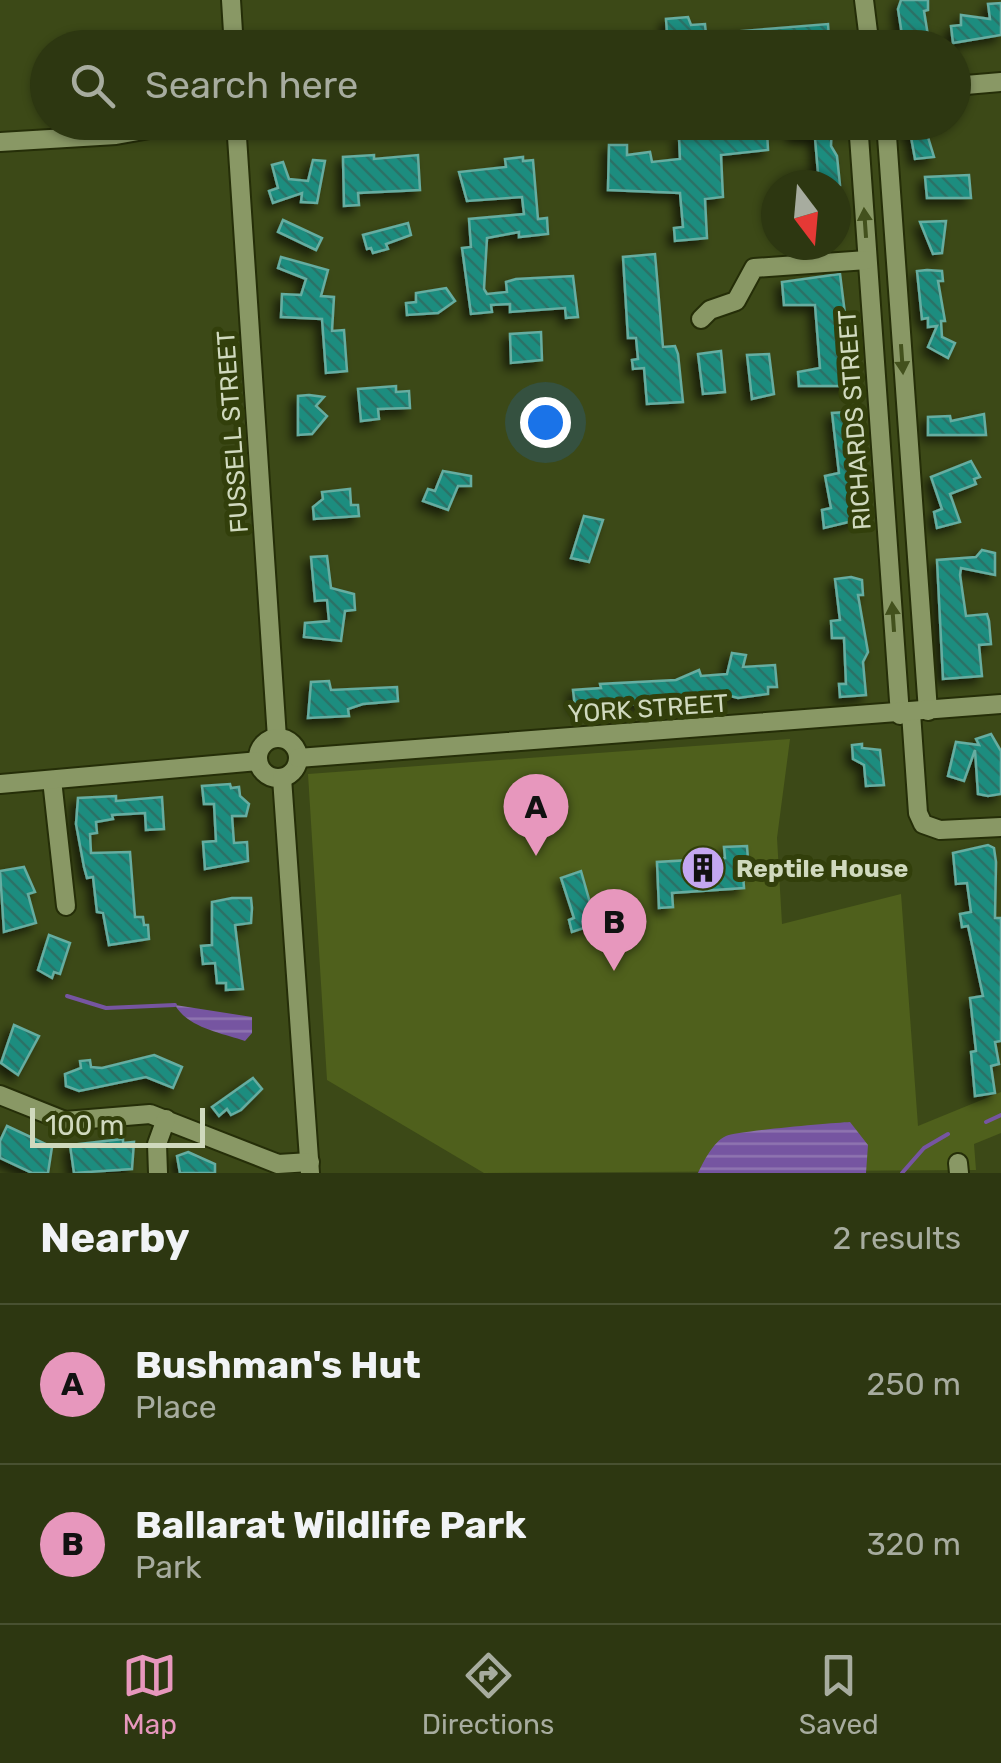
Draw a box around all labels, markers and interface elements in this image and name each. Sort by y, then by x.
search box [30,30,971,140]
icon: search [65,58,120,113]
text: Search here [145,62,358,108]
north arrow [761,170,851,260]
one-way arrow [857,207,873,239]
street label: RICHARDS STREET [832,309,877,531]
street label: FUSSELL STREET [211,330,254,534]
one-way arrow [895,344,911,376]
your location [520,397,571,448]
one-way arrow [885,601,901,633]
street label: YORK STREET [567,688,729,729]
pin: A [504,774,568,856]
building icon: Reptile House [680,845,726,891]
place label: Reptile House [736,854,908,883]
pin: B [582,888,646,971]
scale bar [30,1103,205,1148]
text: 100 m [45,1109,124,1142]
text: Nearby [40,1213,190,1263]
text: 2 results [832,1219,961,1257]
text: Bushman's Hut [135,1342,421,1388]
text: A [61,1365,84,1403]
text: 250 m [867,1365,961,1403]
text: Place [135,1388,217,1426]
text: Ballarat Wildlife Park [135,1502,527,1548]
text: B [61,1525,84,1563]
text: 320 m [866,1525,961,1563]
text: Park [135,1548,202,1586]
tab: Map [122,1648,177,1741]
tab: Directions [422,1648,554,1741]
tab: Saved [799,1648,879,1741]

